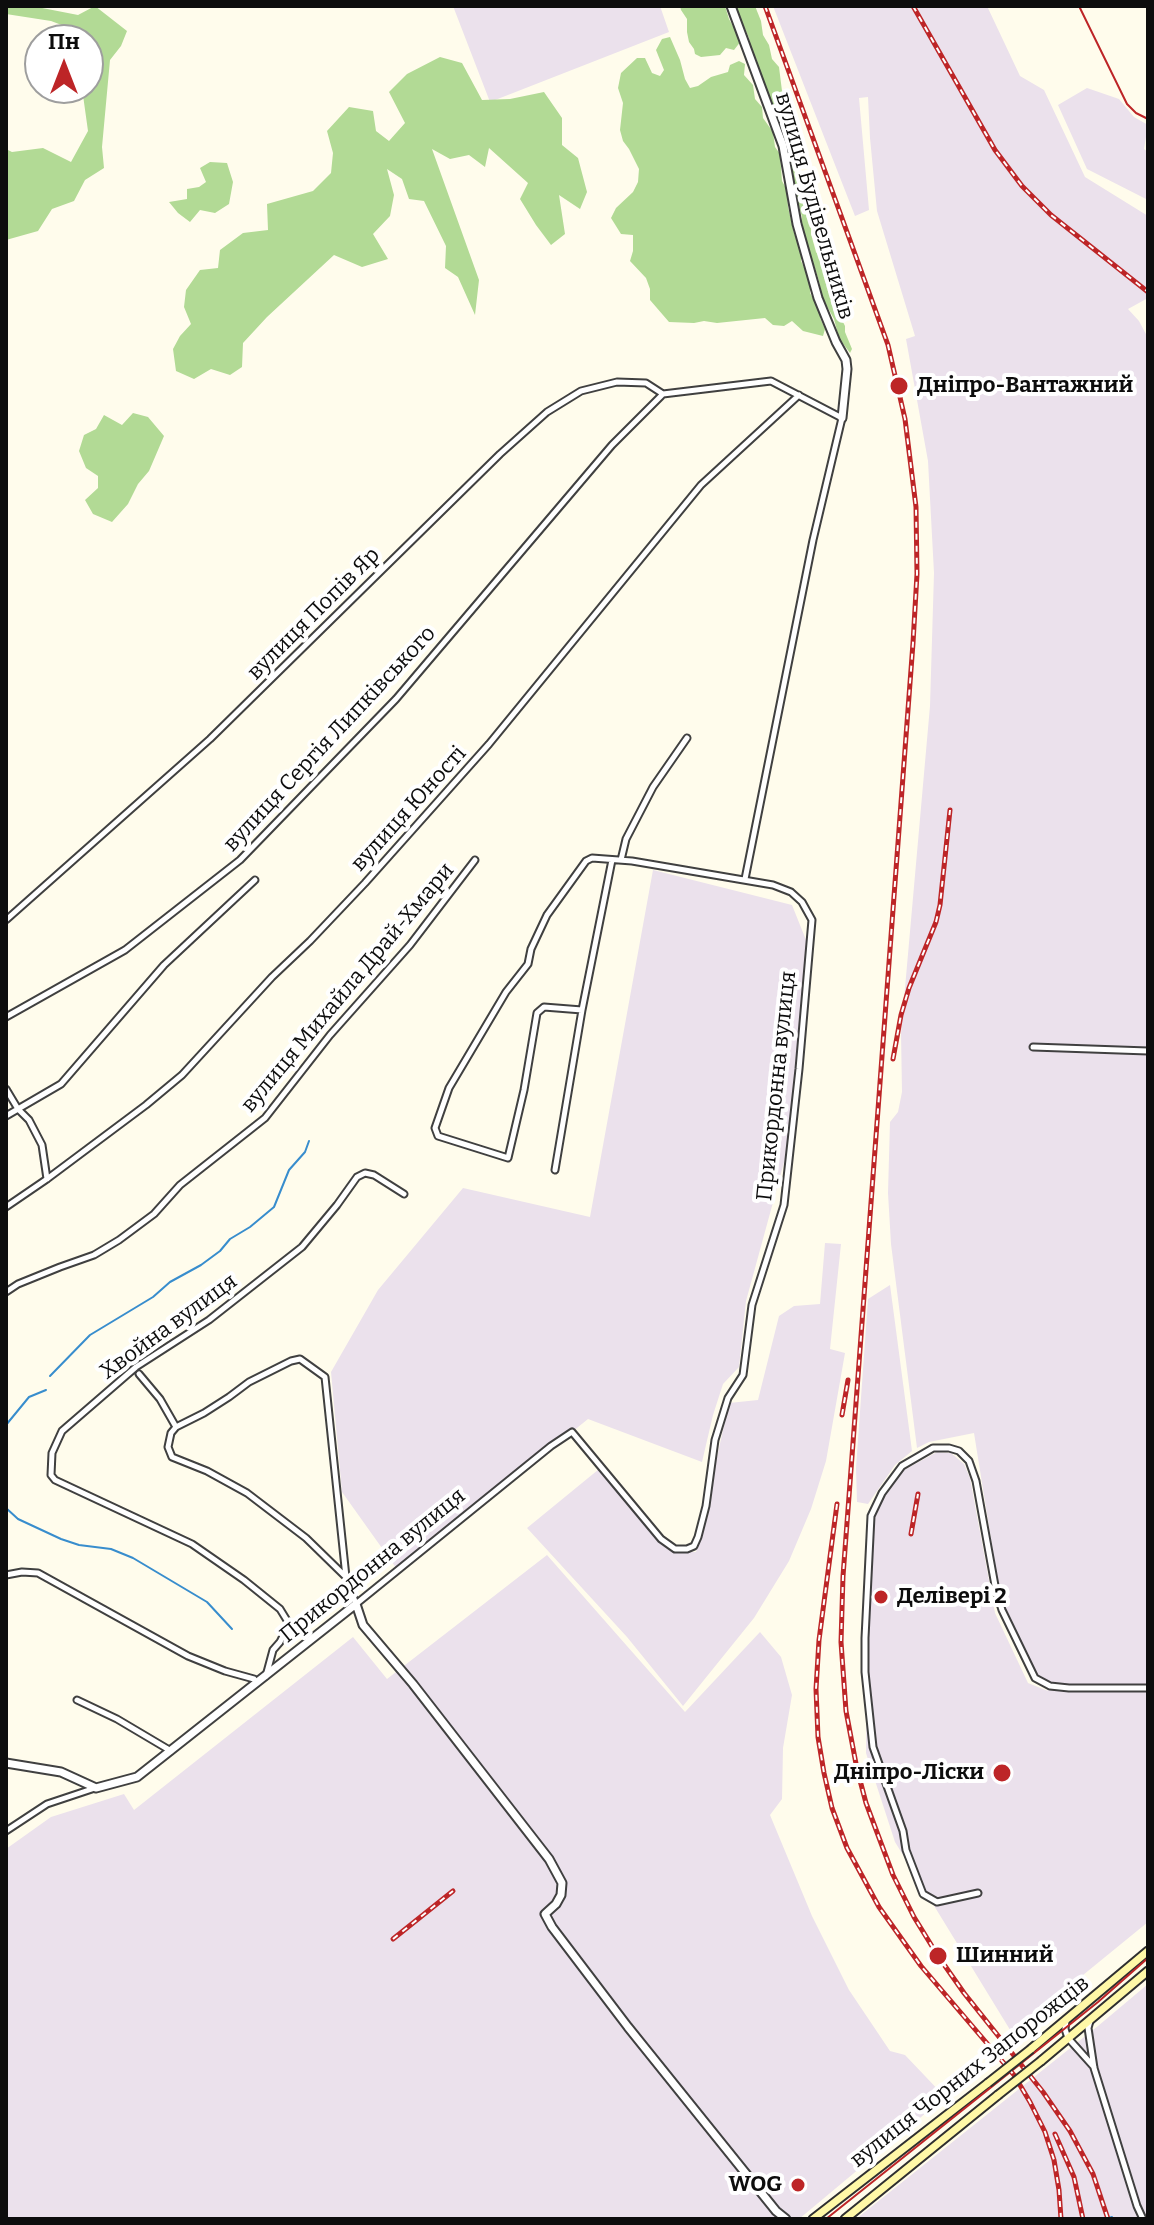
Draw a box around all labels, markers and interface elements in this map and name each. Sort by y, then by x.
north arrow [24,24,104,104]
text: Пн [48,28,80,55]
street label: вулиця Будівельників [769,90,859,322]
place label: Дніпро-Вантажний [917,373,1133,399]
marker: Дніпро-Вантажний [888,375,910,397]
street label: вулиця Попів Яр [242,542,386,686]
street label: вулиця Сергія Липківського [218,621,442,857]
street label: вулиця Юності [346,741,472,877]
street label: вулиця Михайла Драй-Хмари [236,858,460,1118]
street label: Прикордонна вулиця [752,970,802,1202]
street label: Хвойна вулиця [95,1268,243,1386]
street label: Прикордонна вулиця [275,1483,471,1649]
place label: Делівері 2 [897,1584,1007,1610]
marker: Делівері 2 [872,1588,890,1606]
place label: Дніпро-Ліски [834,1760,984,1786]
marker: Дніпро-Ліски [991,1762,1013,1784]
place label: Шинний [956,1943,1054,1969]
marker: Шинний [927,1945,949,1967]
street label: вулиця Чорних Запорожців [845,1970,1095,2174]
place label: WOG [728,2172,782,2198]
marker: WOG [789,2176,807,2194]

